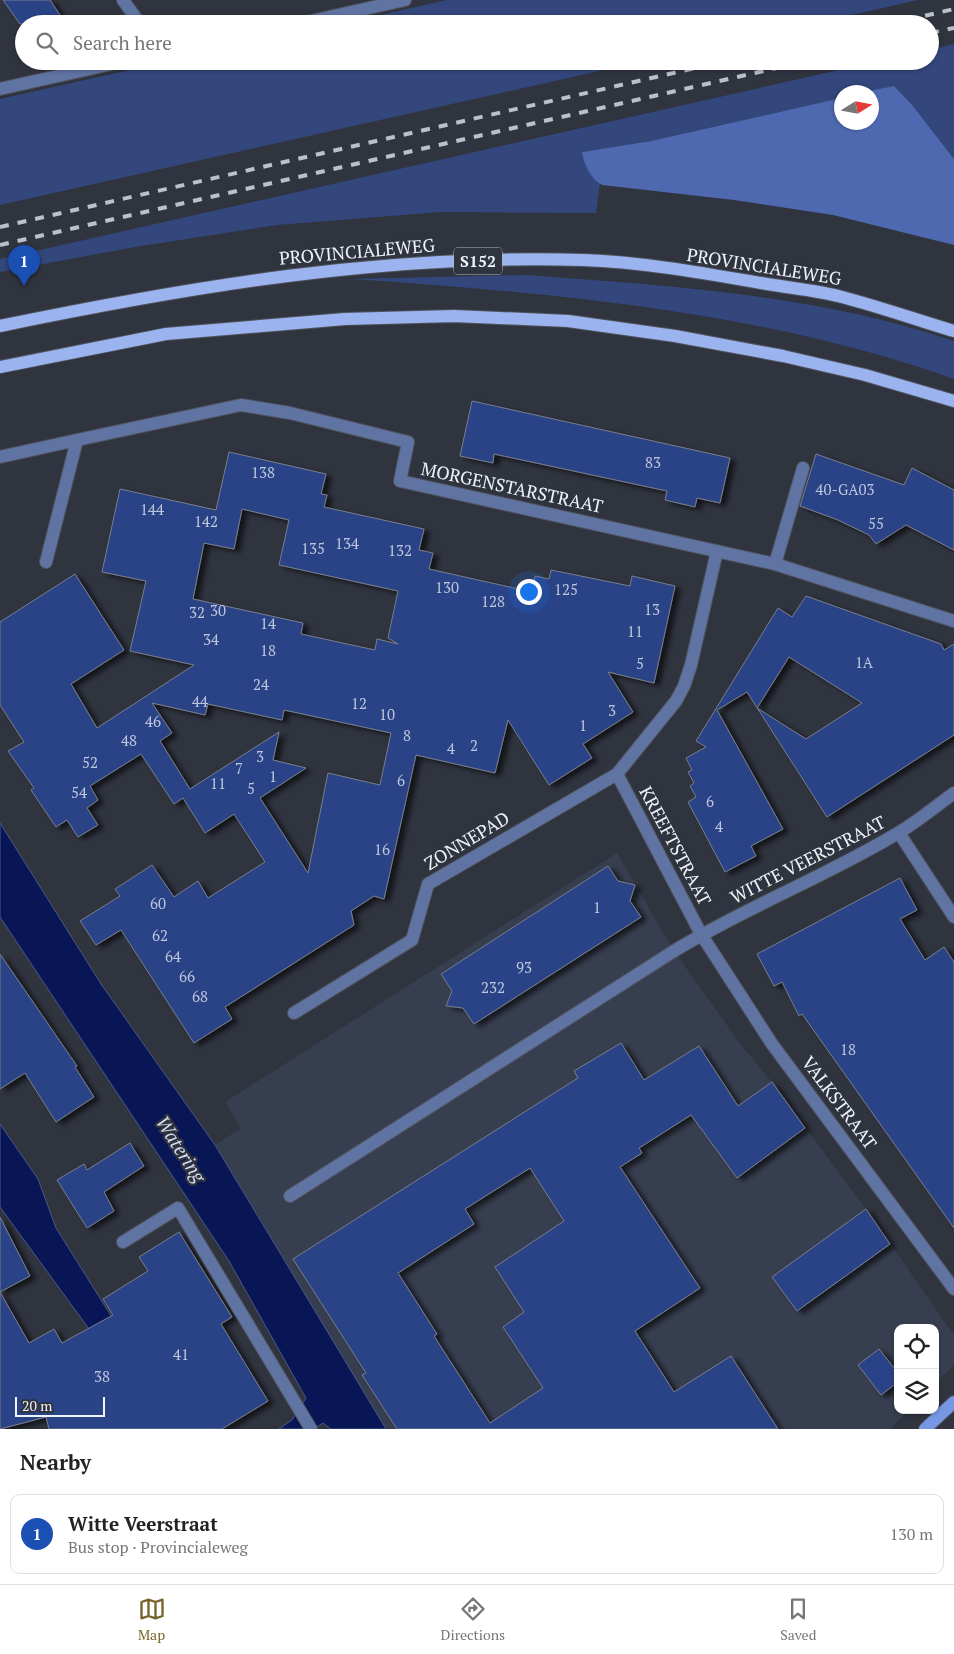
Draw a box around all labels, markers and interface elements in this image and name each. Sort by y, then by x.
search box [15,15,939,70]
icon: search [33,29,61,57]
text: Search here [73,30,172,55]
north arrow [834,85,879,130]
street label: PROVINCIALEWEG [278,232,436,270]
street label: PROVINCIALEWEG [685,242,844,290]
pin: 1 [8,245,40,286]
road number: S152 [454,248,502,274]
house number: 83 [645,452,661,472]
street label: MORGENSTARSTRAAT [419,456,605,518]
house number: 138 [251,462,275,482]
house number: 40-GA03 [816,479,874,499]
house number: 144 [140,499,164,519]
house number: 142 [194,511,218,531]
house number: 55 [868,513,884,533]
house number: 134 [335,533,359,553]
house number: 135 [301,538,325,558]
house number: 132 [388,540,412,560]
house number: 130 [435,577,459,597]
your location [516,579,542,605]
house number: 125 [554,579,578,599]
house number: 128 [481,591,505,611]
house number: 13 [644,599,660,619]
house number: 30 [210,600,226,620]
house number: 32 [189,602,205,622]
house number: 14 [260,613,276,633]
house number: 11 [627,621,643,641]
house number: 34 [203,629,219,649]
house number: 18 [260,640,276,660]
house number: 1A [855,652,874,672]
house number: 5 [636,653,644,673]
house number: 24 [253,674,269,694]
house number: 44 [192,691,208,711]
house number: 12 [351,693,367,713]
house number: 3 [608,700,616,720]
house number: 10 [379,704,395,724]
house number: 46 [145,711,161,731]
house number: 1 [579,715,587,735]
house number: 8 [403,725,411,745]
house number: 48 [121,730,137,750]
house number: 2 [470,735,478,755]
house number: 4 [447,738,455,758]
house number: 3 [256,746,264,766]
house number: 52 [82,752,98,772]
house number: 7 [235,758,243,778]
house number: 1 [269,766,277,786]
house number: 6 [397,770,405,790]
house number: 11 [210,773,226,793]
house number: 5 [247,778,255,798]
house number: 54 [71,782,87,802]
street label: KREEFTSTRAAT [634,782,717,909]
house number: 6 [706,791,714,811]
street label: ZONNEPAD [420,805,513,875]
street label: WITTE VEERSTRAAT [726,810,889,909]
house number: 4 [715,816,723,836]
house number: 16 [374,839,390,859]
house number: 60 [150,893,166,913]
house number: 1 [593,897,601,917]
house number: 62 [152,925,168,945]
house number: 64 [165,946,181,966]
house number: 93 [516,957,532,977]
house number: 66 [179,966,195,986]
house number: 232 [481,977,505,997]
house number: 68 [192,986,208,1006]
house number: 18 [840,1039,856,1059]
street label: VALKSTRAAT [797,1051,883,1154]
water label: Watering [151,1111,213,1188]
map controls [894,1324,939,1414]
button: locate [894,1324,939,1369]
house number: 41 [173,1344,189,1364]
house number: 38 [94,1366,110,1386]
button: layers [894,1369,939,1414]
scale bar [15,1394,105,1417]
text: 20 m [22,1396,52,1415]
text: Nearby [20,1448,91,1476]
text: Witte Veerstraat [68,1511,218,1536]
text: 1 [32,1523,42,1545]
text: 130 m [890,1523,933,1545]
text: Bus stop · Provincialeweg [68,1536,248,1558]
tab: Map [138,1595,166,1644]
tab: Directions [441,1595,505,1644]
tab: Saved [780,1595,816,1644]

